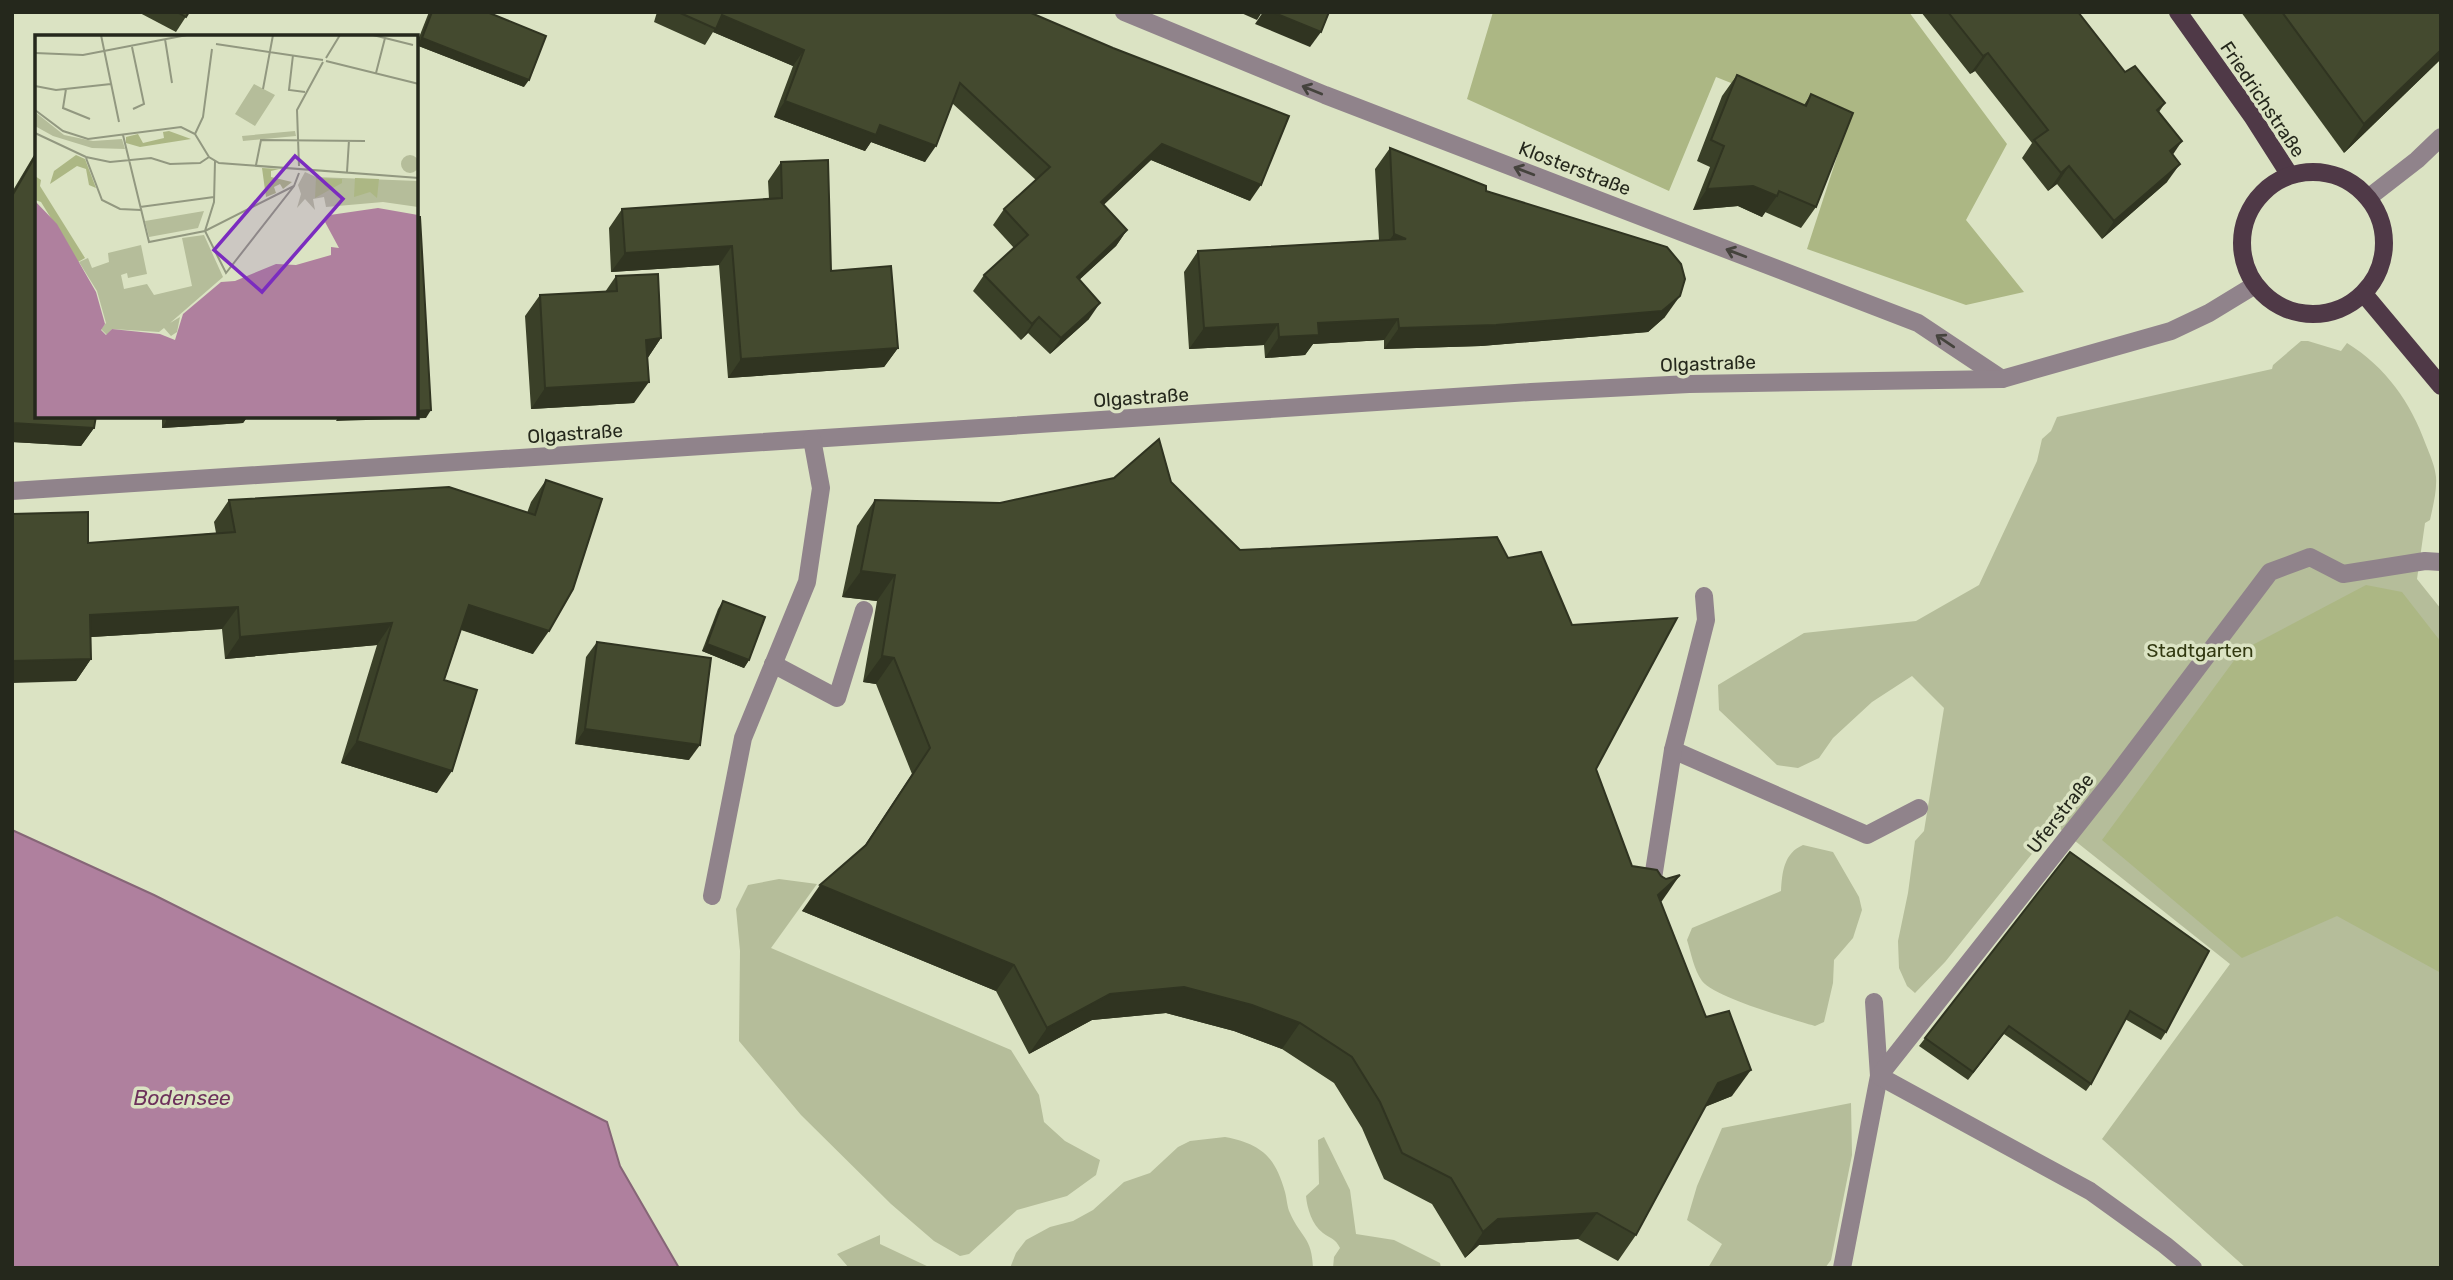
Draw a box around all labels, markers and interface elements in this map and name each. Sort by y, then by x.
inset map [35,35,418,418]
street label: Friedrichstraße [2215,37,2310,162]
one-way arrow [1301,82,1323,95]
street label: Klosterstraße [1515,137,1634,200]
one-way arrow [1513,164,1535,177]
one-way arrow [1726,245,1748,258]
one-way arrow [1936,334,1955,348]
street label: Olgastraße [1660,350,1756,377]
street label: Olgastraße [1092,383,1190,412]
street label: Olgastraße [526,419,624,448]
park label: Stadtgarten [2146,639,2254,662]
street label: Uferstraße [2022,769,2099,858]
water label: Bodensee [133,1085,231,1110]

